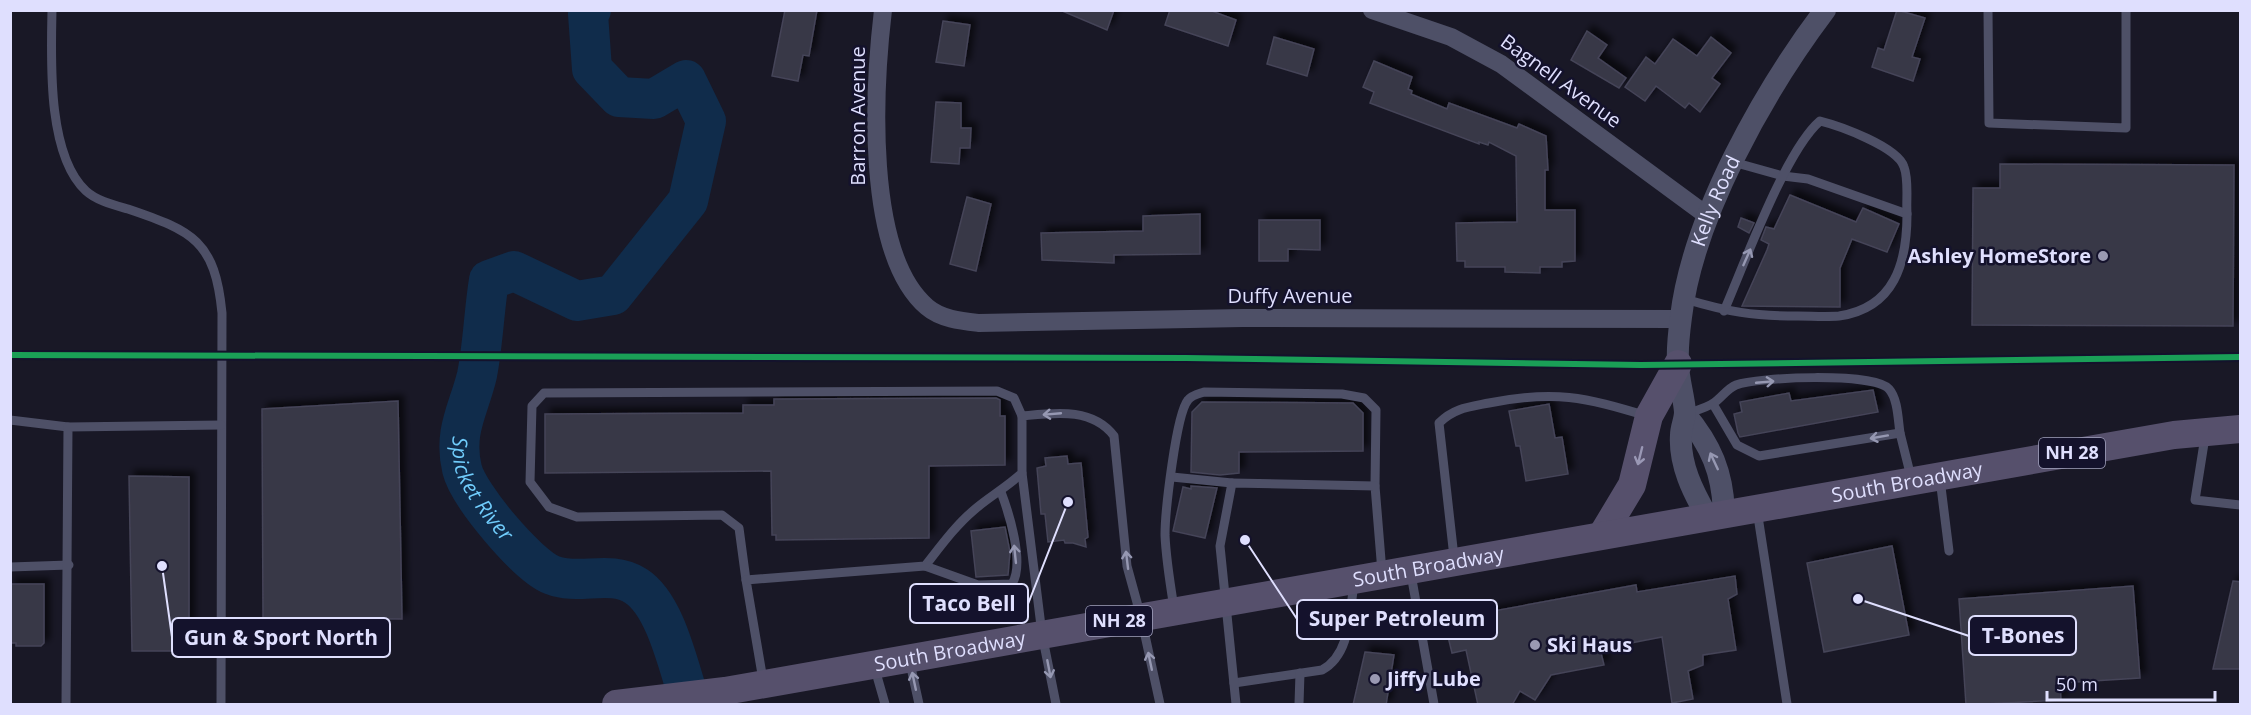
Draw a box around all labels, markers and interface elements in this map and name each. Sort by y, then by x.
street label: Bagnell Avenue [1495,28,1627,134]
street label: Barron Avenue [844,46,871,186]
street label: Kelly Road [1684,150,1746,250]
place label: Ashley HomeStore [1908,242,2091,269]
one-way arrow [1742,249,1754,267]
marker: Ashley HomeStore [2096,249,2110,263]
street label: Duffy Avenue [1227,282,1353,309]
one-way arrow [1754,376,1774,387]
one-way arrow [1043,408,1062,419]
one-way arrow [1869,432,1889,443]
water label: Spicket River [446,436,520,547]
road number: NH 28 [2039,438,2105,468]
one-way arrow [1634,446,1646,465]
one-way arrow [1707,452,1719,470]
street label: South Broadway [1829,455,1985,508]
street label: South Broadway [1351,539,1507,593]
one-way arrow [1009,544,1020,564]
one-way arrow [1121,551,1132,571]
callout: Taco Bell [910,584,1028,623]
text: Taco Bell [922,589,1016,617]
callout: Super Petroleum [1297,600,1497,639]
text: Super Petroleum [1309,604,1485,632]
road number: NH 28 [1086,606,1152,636]
callout: T-Bones [1969,616,2076,655]
callout: Gun & Sport North [172,618,390,657]
text: T-Bones [1982,621,2064,649]
text: Gun & Sport North [184,623,378,651]
street label: South Broadway [872,624,1028,677]
place label: Ski Haus [1547,631,1632,658]
marker: Ski Haus [1528,638,1542,652]
one-way arrow [1144,651,1156,670]
one-way arrow [1044,659,1055,679]
scale bar [2047,664,2215,702]
place label: Jiffy Lube [1385,665,1481,692]
one-way arrow [908,672,919,691]
marker: Jiffy Lube [1368,672,1382,686]
text: 50 m [2056,672,2098,696]

